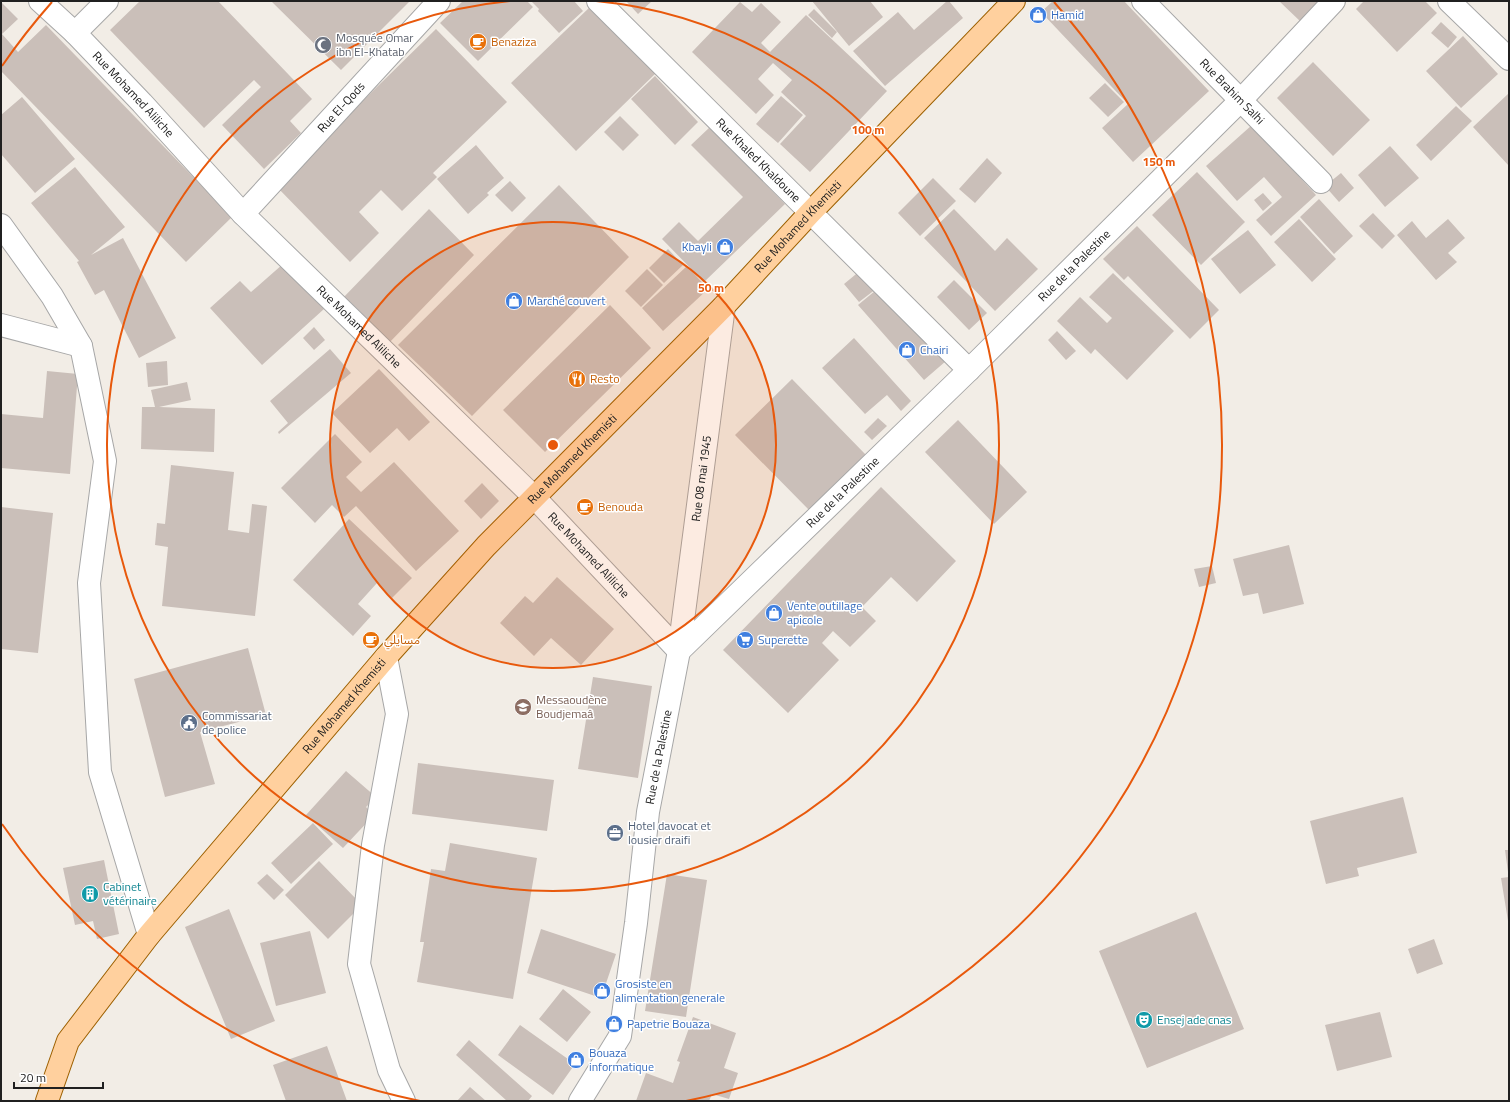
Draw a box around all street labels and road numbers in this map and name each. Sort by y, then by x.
street label: Rue Mohamed Aliliche [88,47,179,141]
street label: Rue Brahim Salhi [1195,54,1269,129]
street label: Rue El-Qods [312,77,370,137]
street label: Rue Khaled Khaldoune [712,113,805,207]
street label: Rue Mohamed Khemisti [749,176,846,277]
street label: Rue de la Palestine [1033,225,1115,306]
street label: Rue Mohamed Aliliche [312,280,406,372]
street label: Rue Mohamed Khemisti [522,409,621,508]
street label: Rue 08 mai 1945 [686,434,716,523]
street label: Rue de la Palestine [801,452,883,532]
street label: Rue Mohamed Aliliche [544,507,634,602]
street label: Rue Mohamed Khemisti [297,653,390,758]
street label: Rue de la Palestine [640,708,676,806]

